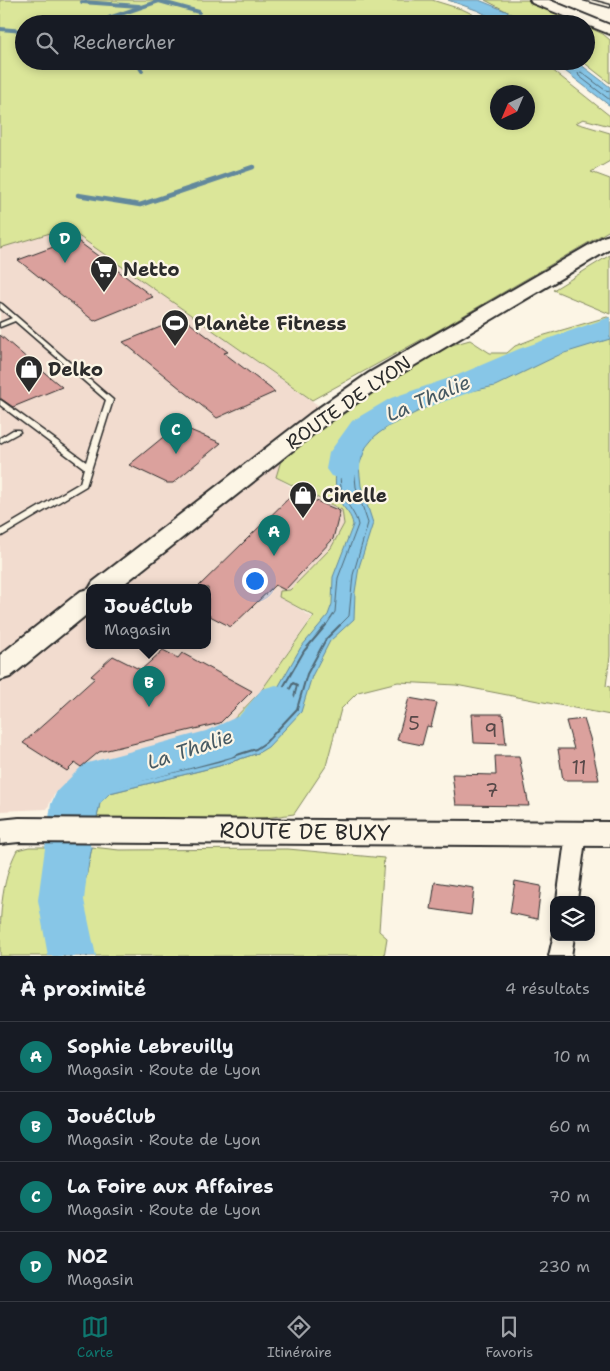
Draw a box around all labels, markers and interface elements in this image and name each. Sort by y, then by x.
search box [15,15,595,70]
icon: search [33,29,61,57]
text: Rechercher [73,30,176,55]
north arrow [490,85,535,130]
pin: D [49,222,81,263]
supermarket icon: Netto [89,254,119,293]
place label: Netto [123,257,180,282]
sports icon: Planète Fitness [160,308,190,347]
place label: Planète Fitness [194,311,347,336]
street label: ROUTE DE LYON [281,350,416,455]
shop icon: Delko [14,354,44,393]
place label: Delko [48,357,103,382]
water label: La Thalie [382,369,474,427]
pin: C [160,413,192,454]
shop icon: Cinelle [288,480,318,519]
place label: Cinelle [322,483,387,508]
pin: A [258,515,290,556]
your location [242,568,268,594]
popup [86,584,211,649]
text: JouéClub [104,594,193,619]
text: Magasin [104,619,171,640]
pin: B [133,666,165,707]
house number: 5 [408,711,420,736]
house number: 9 [484,718,498,743]
water label: La Thalie [144,723,236,775]
house number: 11 [571,755,587,780]
house number: 7 [485,778,499,803]
street label: ROUTE DE BUXY [219,816,391,847]
map controls [550,896,595,941]
button: layers [550,896,595,941]
text: À proximité [20,975,146,1003]
text: 4 résultats [505,978,590,999]
text: Sophie Lebreuilly [67,1034,234,1059]
text: A [30,1046,42,1067]
text: 10 m [553,1046,590,1067]
text: Magasin · Route de Lyon [67,1059,261,1080]
text: JouéClub [67,1104,156,1129]
text: B [31,1116,41,1137]
text: 60 m [549,1116,590,1137]
text: Magasin · Route de Lyon [67,1129,261,1150]
text: La Foire aux Affaires [67,1174,273,1199]
text: C [31,1186,41,1207]
text: 70 m [549,1186,590,1207]
text: Magasin · Route de Lyon [67,1199,261,1220]
text: NOZ [67,1244,108,1269]
text: D [30,1256,42,1277]
text: 230 m [538,1256,590,1277]
text: Magasin [67,1269,133,1290]
tab: Carte [77,1313,113,1361]
tab: Itinéraire [267,1313,332,1361]
tab: Favoris [485,1313,533,1361]

